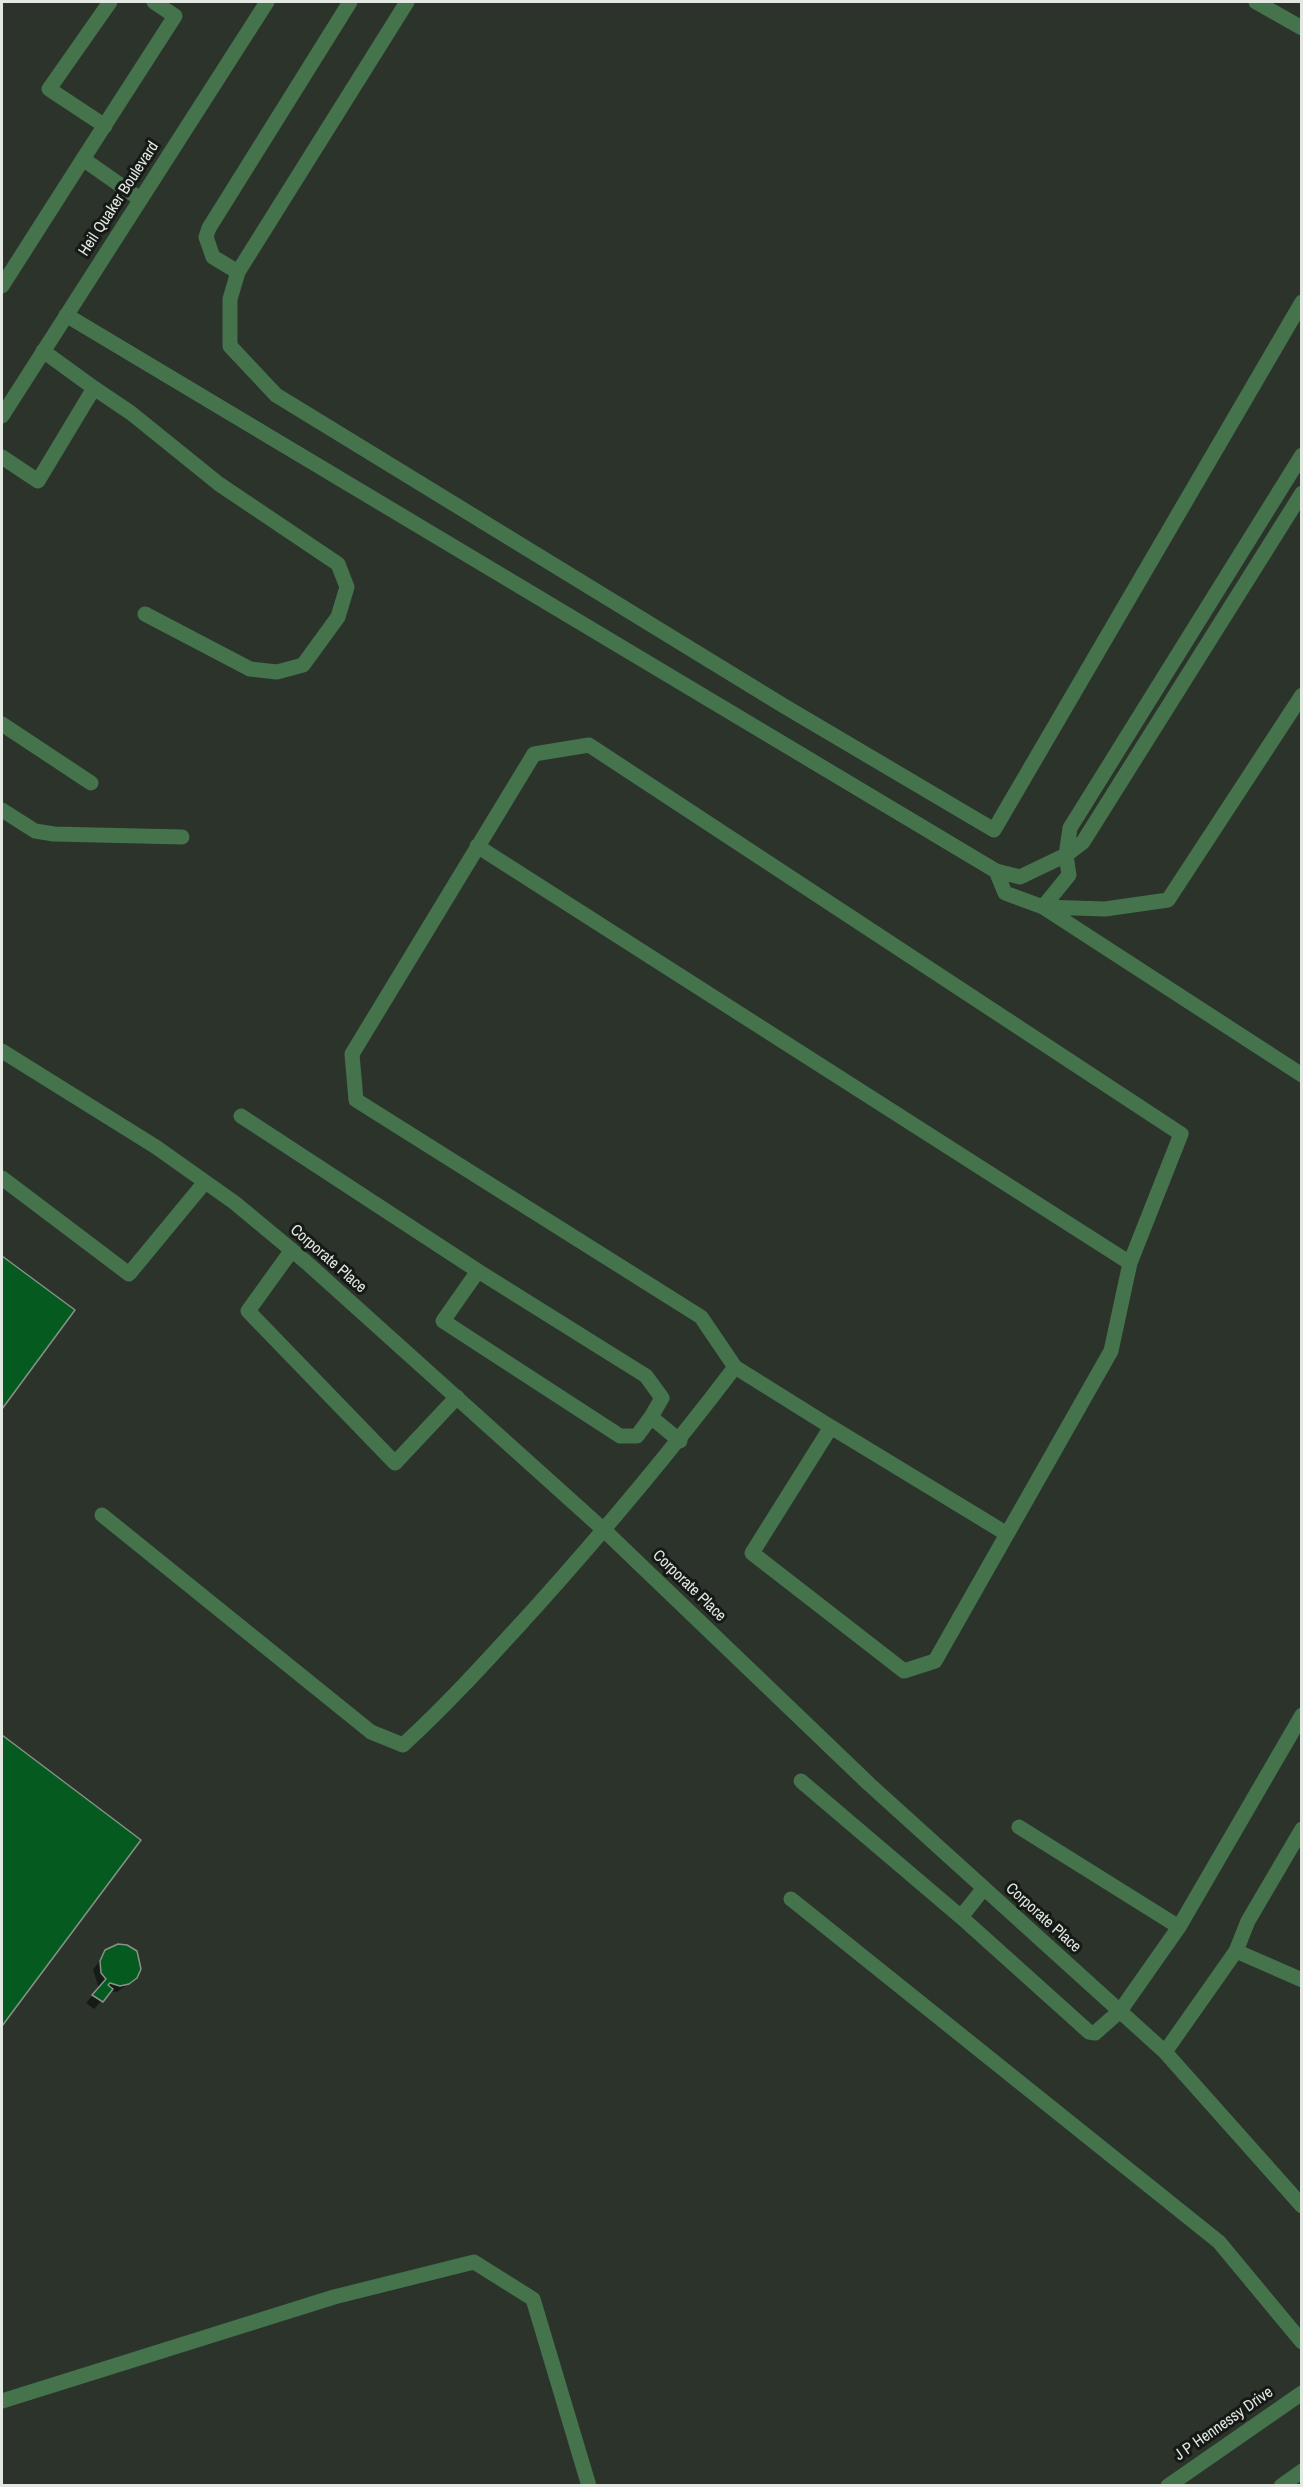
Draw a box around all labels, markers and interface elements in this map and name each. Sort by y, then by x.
street label: Heil Quaker Boulevard [75,138,163,260]
street label: Corporate Place [286,1221,370,1297]
street label: Corporate Place [648,1546,730,1626]
street label: Corporate Place [1001,1879,1085,1957]
street label: J P Hennessy Drive [1171,2383,1277,2465]

